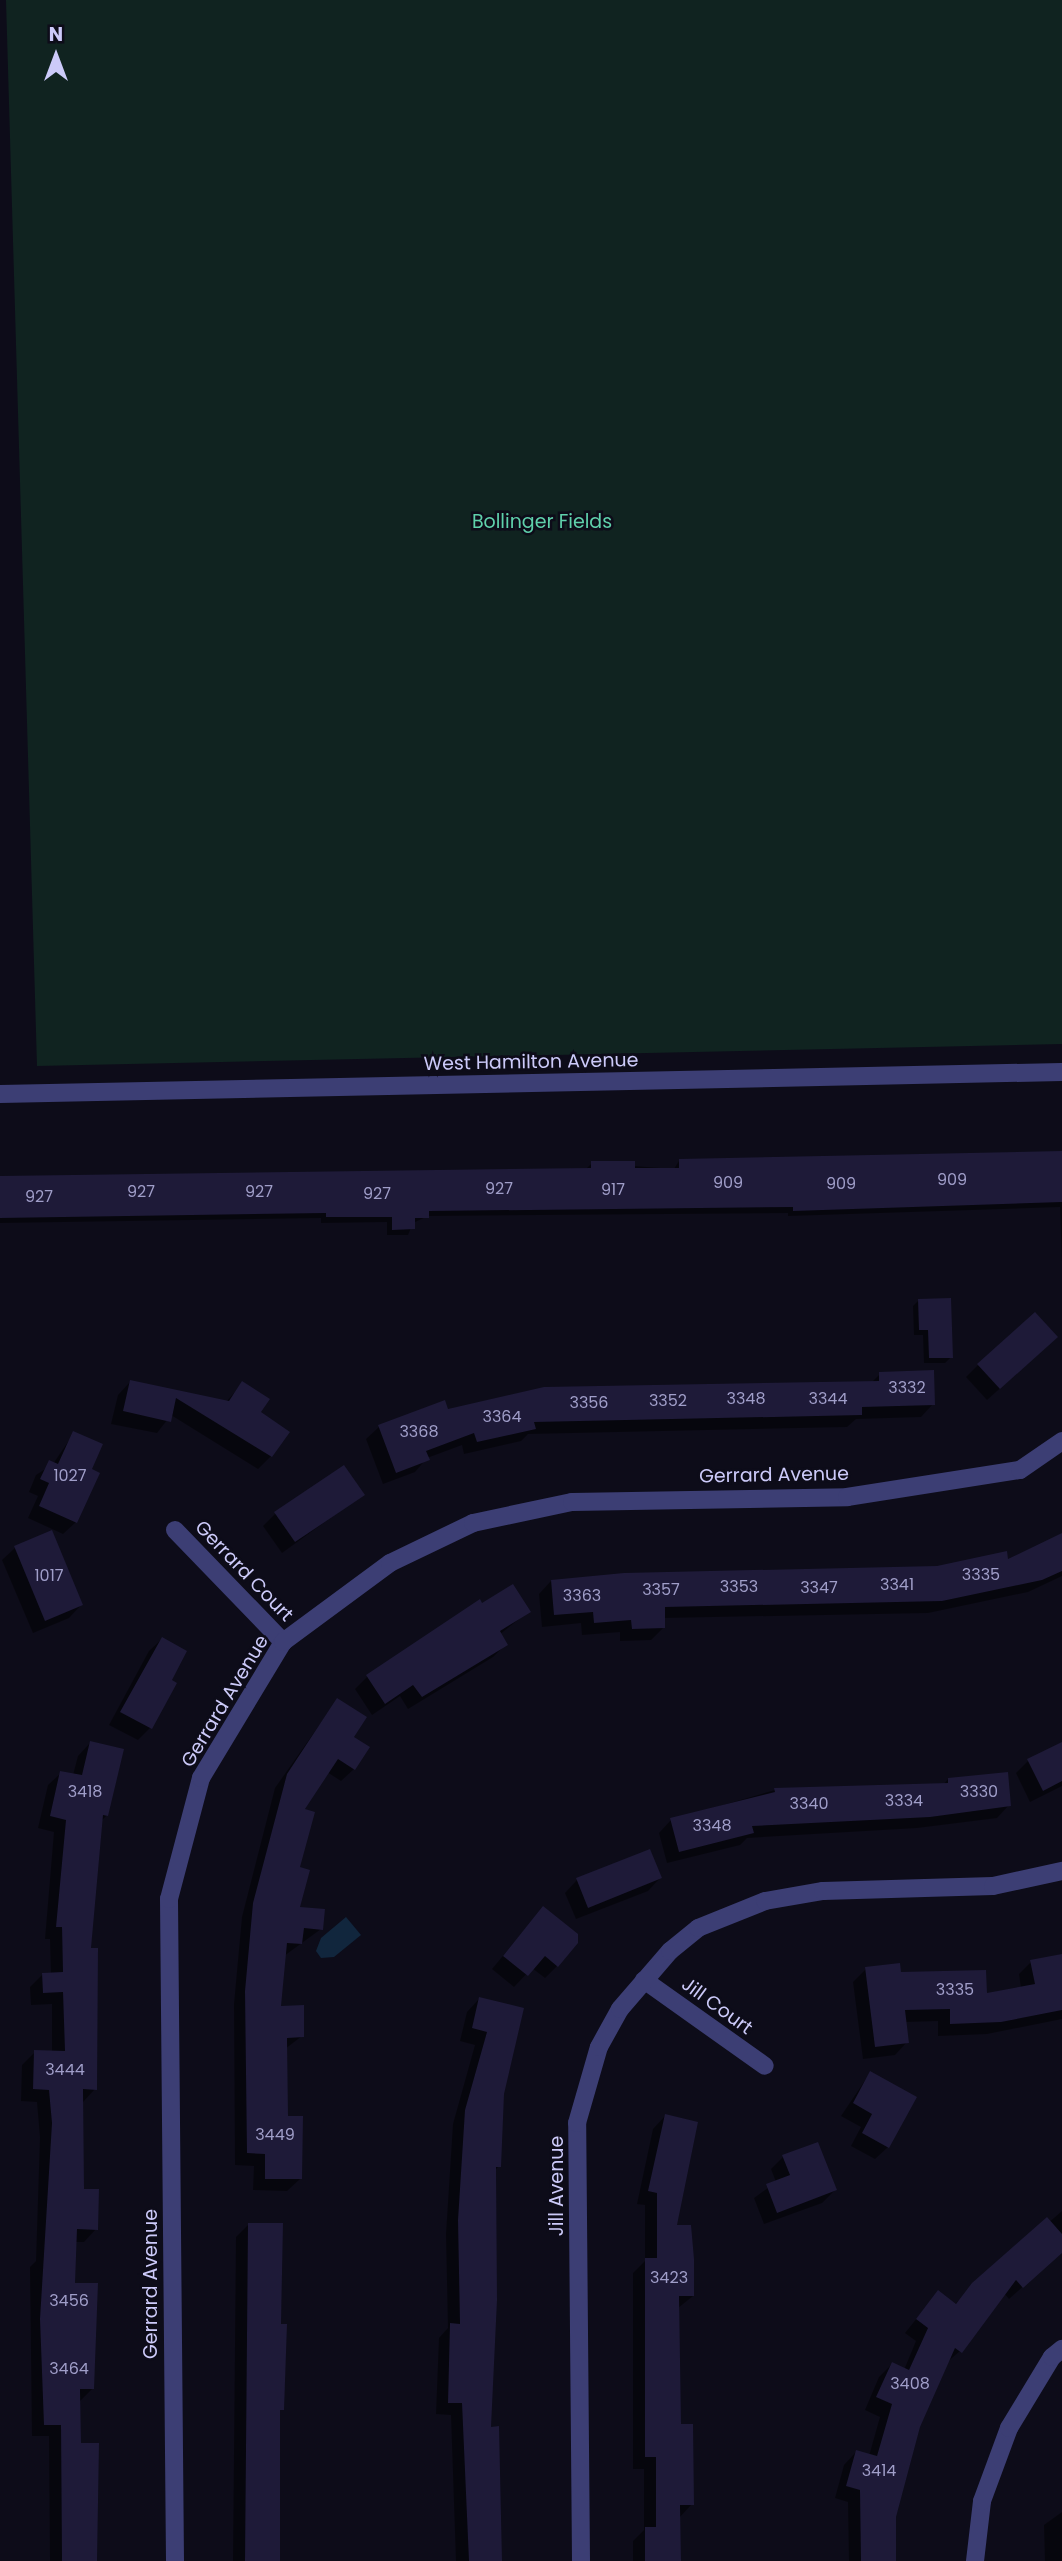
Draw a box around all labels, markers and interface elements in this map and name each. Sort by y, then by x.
north arrow [21,21,91,91]
text: N [49,21,63,48]
park label: Bollinger Fields [472,511,612,533]
street label: West Hamilton Avenue [423,1049,639,1075]
house number: 909 [937,1170,967,1190]
house number: 909 [713,1173,743,1193]
house number: 909 [826,1174,856,1194]
house number: 927 [485,1179,513,1199]
house number: 917 [601,1180,625,1200]
house number: 927 [127,1182,155,1202]
house number: 927 [245,1182,273,1202]
house number: 927 [363,1184,391,1204]
house number: 927 [25,1187,53,1207]
house number: 3332 [888,1378,926,1398]
house number: 3348 [726,1389,766,1409]
house number: 3344 [809,1389,847,1409]
house number: 3352 [649,1391,687,1411]
house number: 3356 [569,1393,609,1413]
house number: 3364 [482,1407,522,1427]
house number: 3368 [399,1422,439,1442]
street label: Gerrard Avenue [699,1462,849,1488]
house number: 1027 [53,1466,87,1486]
street label: Gerrard Court [190,1516,298,1626]
house number: 3335 [962,1565,1000,1585]
house number: 1017 [34,1566,64,1586]
house number: 3341 [880,1575,914,1595]
house number: 3353 [720,1577,758,1597]
house number: 3347 [800,1578,838,1598]
house number: 3357 [642,1580,680,1600]
house number: 3363 [563,1586,601,1606]
street label: Gerrard Avenue [177,1631,273,1771]
house number: 3418 [68,1782,102,1802]
house number: 3330 [960,1782,998,1802]
house number: 3334 [885,1791,923,1811]
house number: 3340 [790,1794,828,1814]
house number: 3348 [692,1816,732,1836]
street label: Jill Court [677,1973,757,2039]
house number: 3335 [936,1980,974,2000]
house number: 3444 [45,2060,85,2080]
house number: 3449 [255,2125,295,2145]
street label: Jill Avenue [546,2136,568,2236]
street label: Gerrard Avenue [140,2209,162,2359]
house number: 3423 [650,2268,688,2288]
house number: 3456 [49,2291,89,2311]
house number: 3464 [49,2359,89,2379]
house number: 3408 [890,2374,930,2394]
house number: 3414 [862,2461,896,2481]

